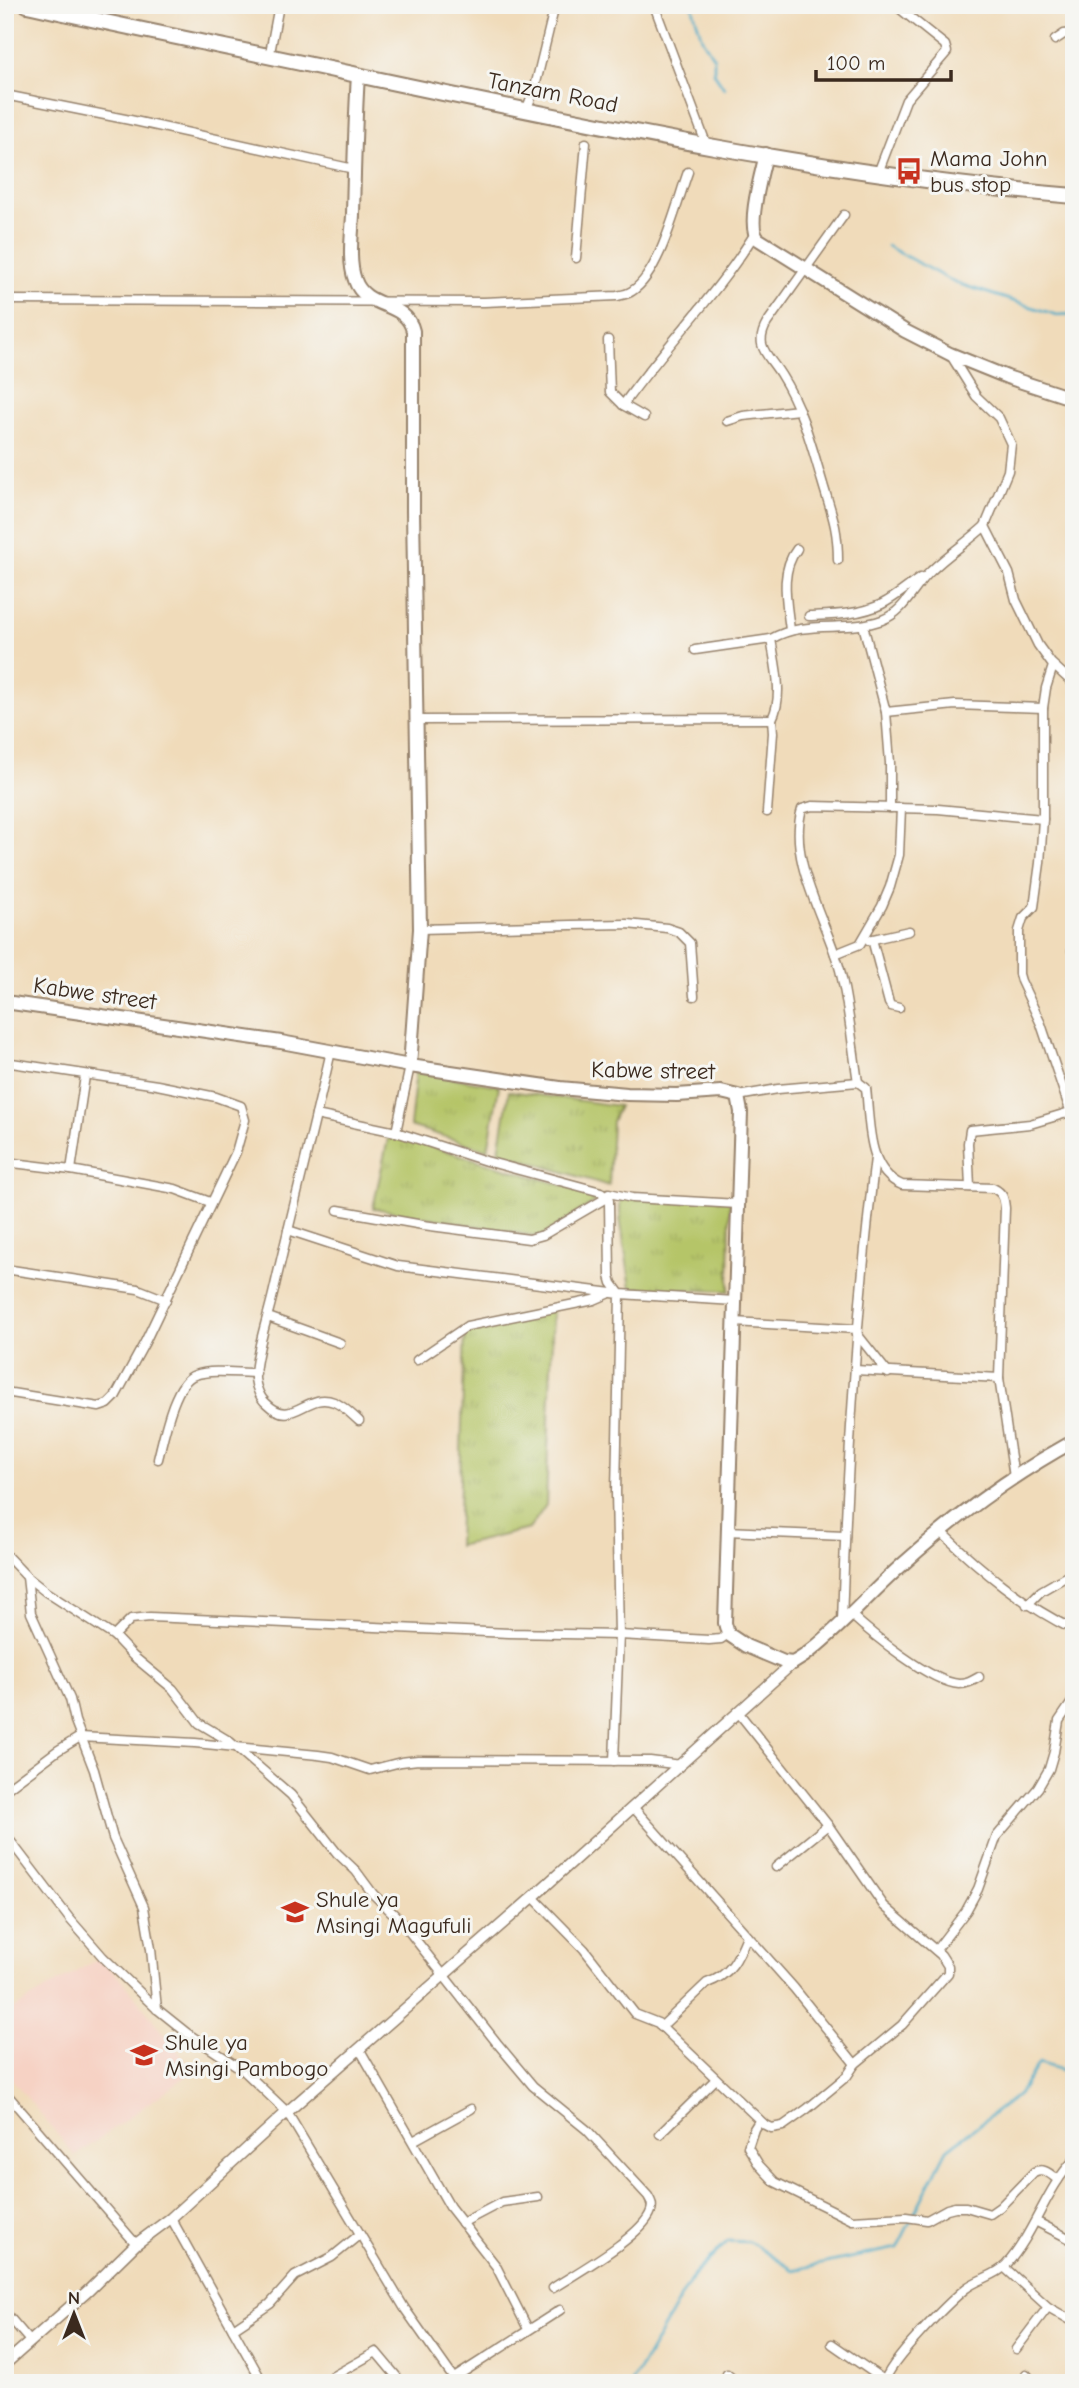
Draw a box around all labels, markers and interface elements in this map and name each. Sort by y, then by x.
scale bar [816,38,951,82]
text: 100 m [827,51,885,75]
street label: Tanzam Road [485,67,620,118]
place label: Mama John bus stop [930,145,1047,198]
bus stop icon: Mama John bus stop [894,156,924,186]
street label: Kabwe street [32,972,160,1016]
street label: Kabwe street [591,1056,717,1085]
place label: Shule ya Msingi Magufuli [316,1886,471,1939]
school or university icon: Shule ya Msingi Magufuli [280,1897,310,1927]
place label: Shule ya Msingi Pambogo [165,2029,329,2082]
school or university icon: Shule ya Msingi Pambogo [129,2040,159,2070]
north arrow [38,2280,108,2350]
text: N [68,2287,80,2309]

